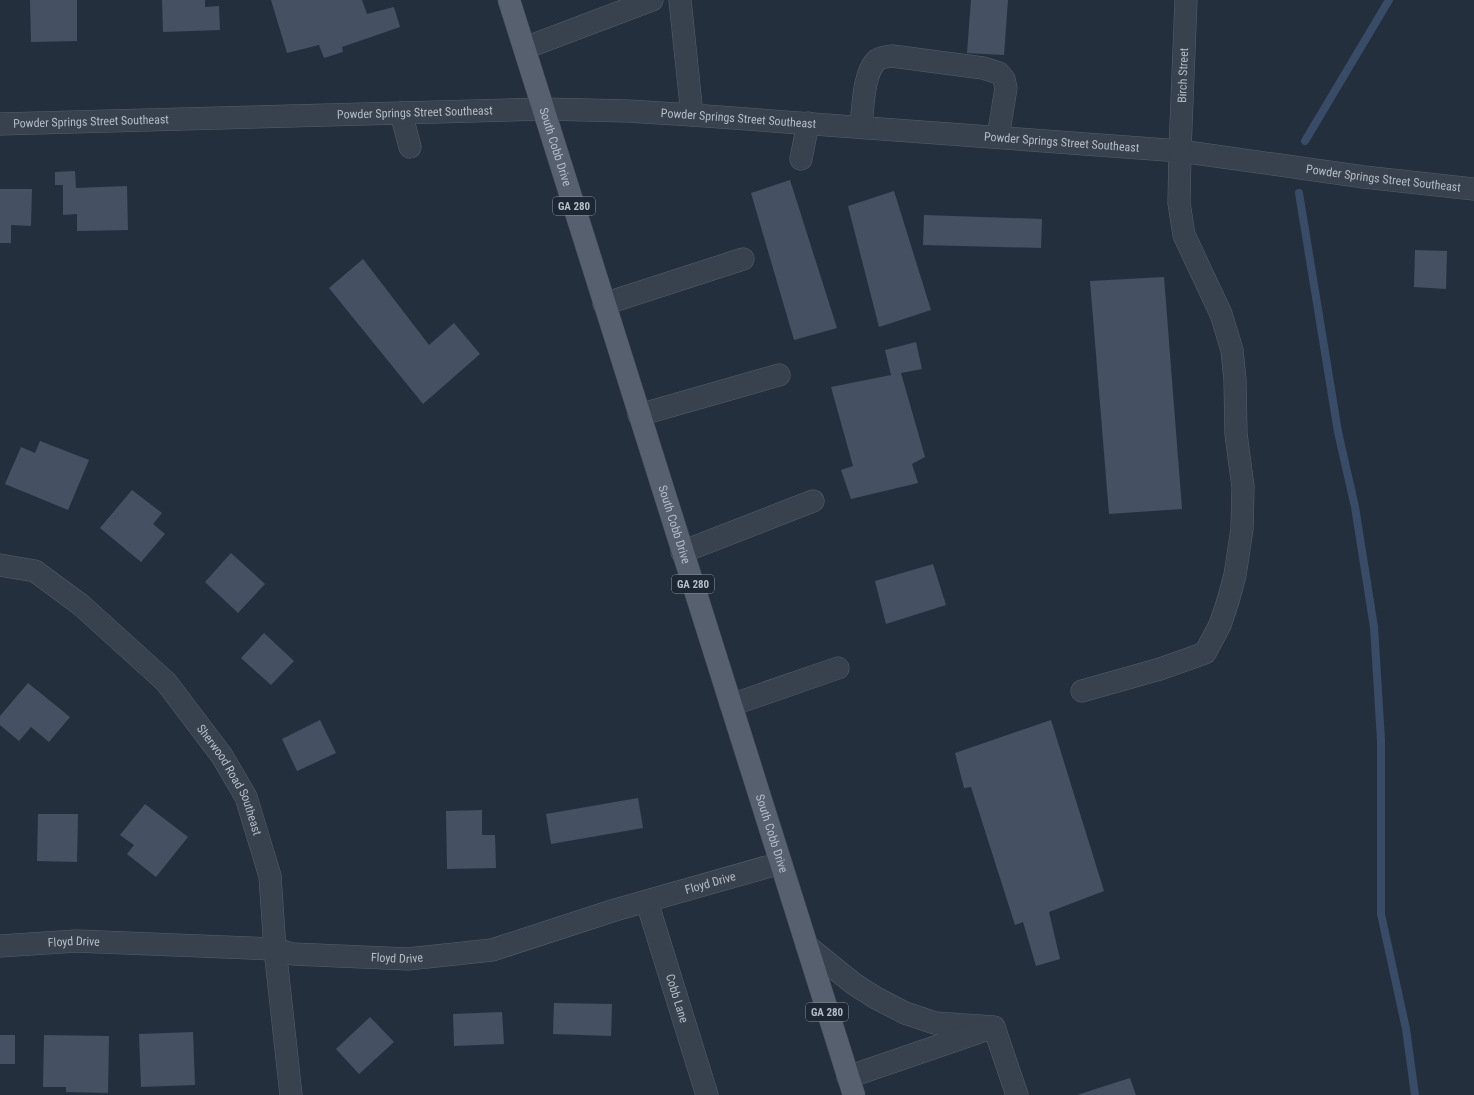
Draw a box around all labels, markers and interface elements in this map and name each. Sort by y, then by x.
street label: Birch Street [1175,47,1191,103]
street label: Powder Springs Street Southeast [337,103,493,122]
street label: South Cobb Drive [536,106,574,188]
street label: Powder Springs Street Southeast [660,106,817,131]
street label: Powder Springs Street Southeast [13,112,169,131]
street label: Powder Springs Street Southeast [983,130,1140,155]
street label: Powder Springs Street Southeast [1305,162,1462,195]
road number: GA 280 [553,197,595,215]
street label: South Cobb Drive [655,484,693,566]
road number: GA 280 [672,575,714,593]
street label: Sherwood Road Southeast [194,722,264,837]
street label: South Cobb Drive [753,793,791,875]
street label: Floyd Drive [683,869,738,897]
street label: Floyd Drive [47,934,101,950]
street label: Floyd Drive [371,950,424,966]
street label: Cobb Lane [663,972,691,1025]
road number: GA 280 [806,1003,848,1021]

